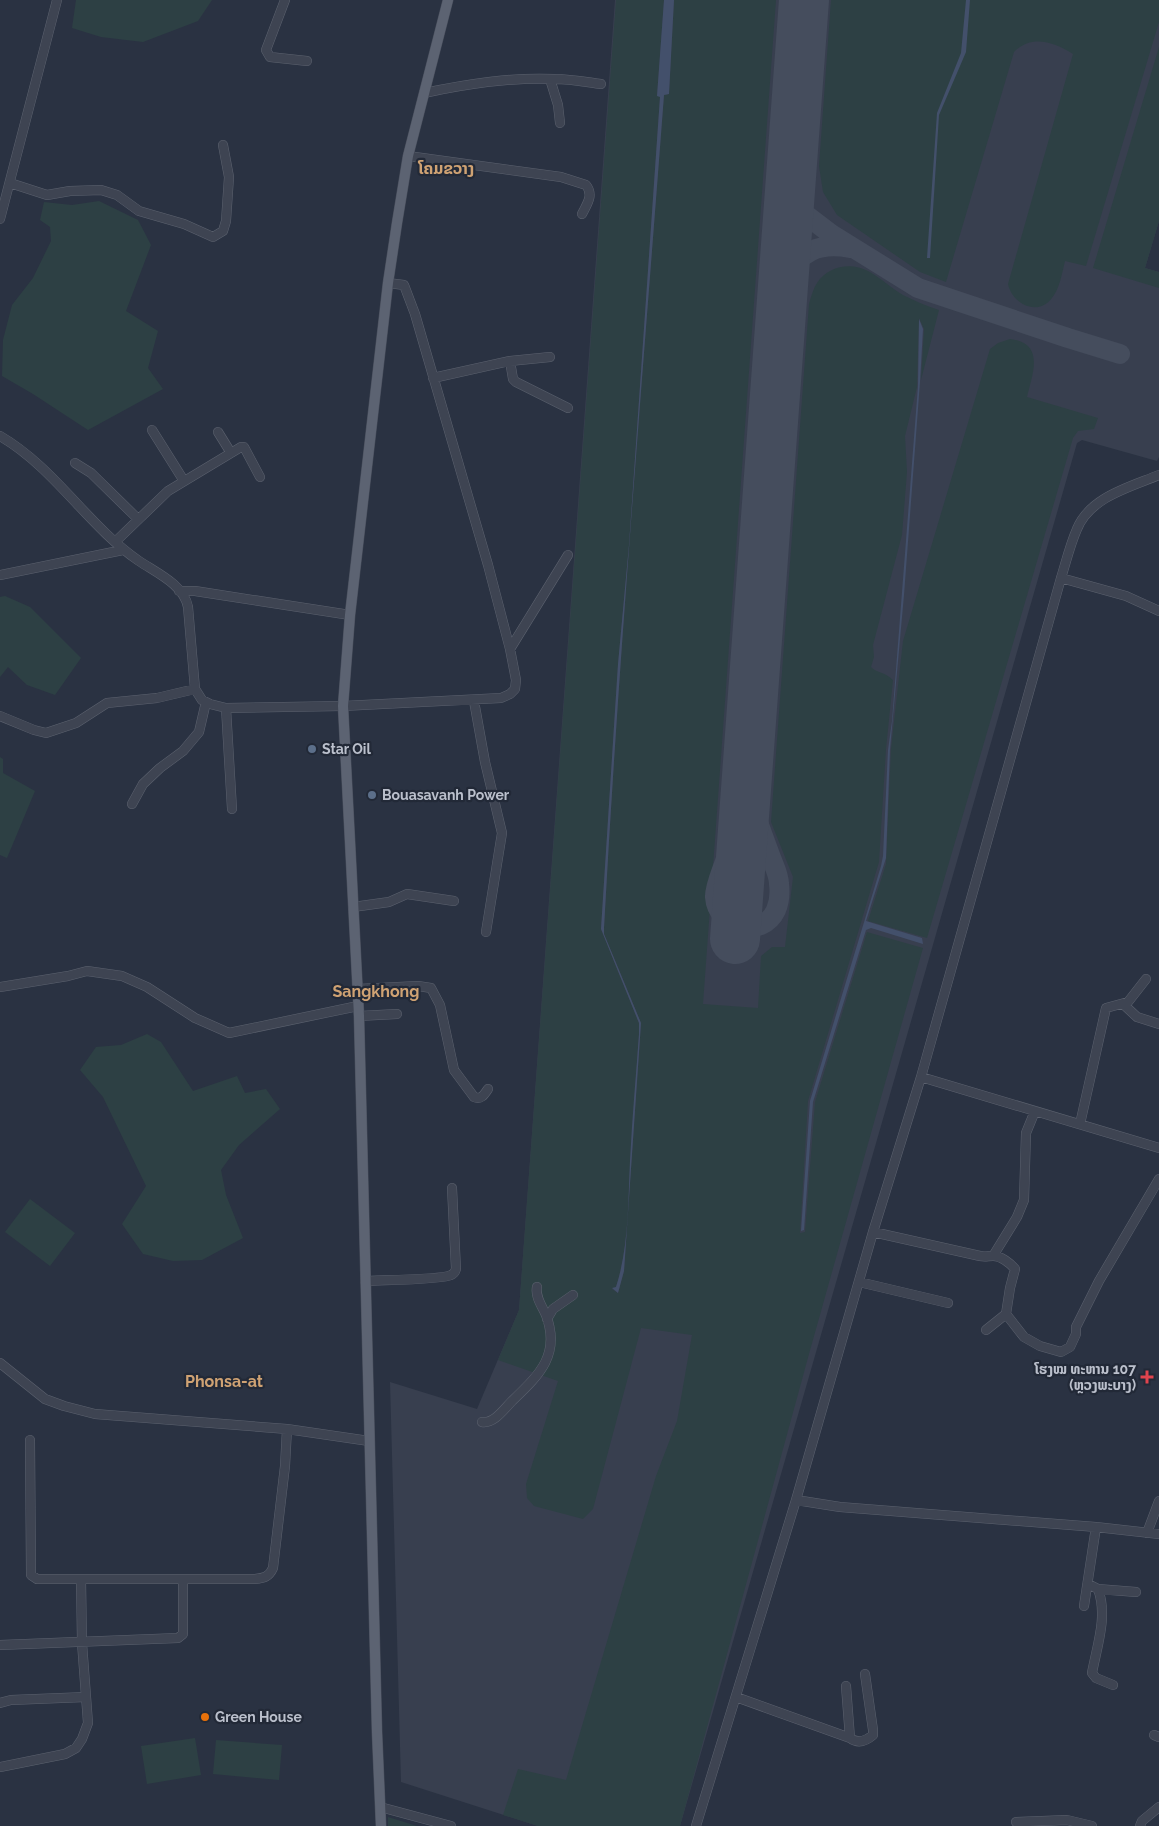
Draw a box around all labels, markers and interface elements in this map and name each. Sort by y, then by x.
district label: ໂຄມຂວາງ [417,159,474,178]
place label: Star Oil [322,741,371,757]
marker: Star Oil [306,743,318,755]
place label: Bouasavanh Power [382,787,510,803]
marker: Bouasavanh Power [366,789,378,801]
district label: Sangkhong [333,982,419,1001]
place label: ໂຮງໝ ທະຫານ 107 (ຫຼວງພະບາງ) [1033,1361,1136,1394]
marker: ໂຮງໝ ທະຫານ 107 (ຫຼວງພະບາງ) [1140,1370,1154,1384]
district label: Phonsa-at [185,1372,263,1391]
place label: Green House [215,1709,302,1725]
marker: Green House [199,1711,211,1723]

